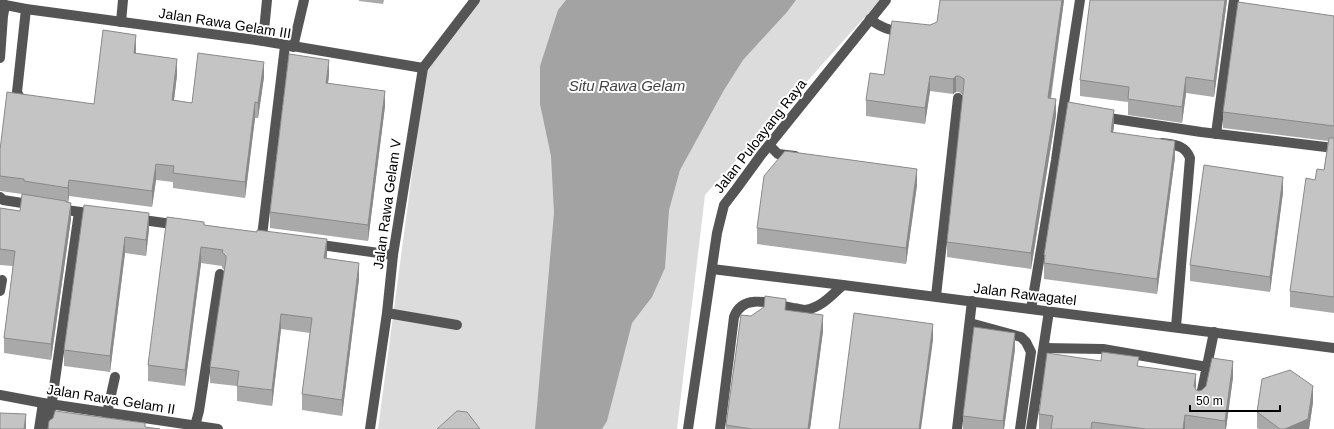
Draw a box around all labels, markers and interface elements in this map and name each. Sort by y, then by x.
street label: Jalan Rawa Gelam III [158,5,292,41]
street label: Jalan Puloayang Raya [711,76,810,196]
water label: Situ Rawa Gelam [569,77,685,94]
street label: Jalan Rawa Gelam V [370,137,404,270]
street label: Jalan Rawagatel [973,280,1077,308]
street label: Jalan Rawa Gelam II [46,381,176,417]
scale bar [1190,387,1280,413]
text: 50 m [1196,394,1223,408]

